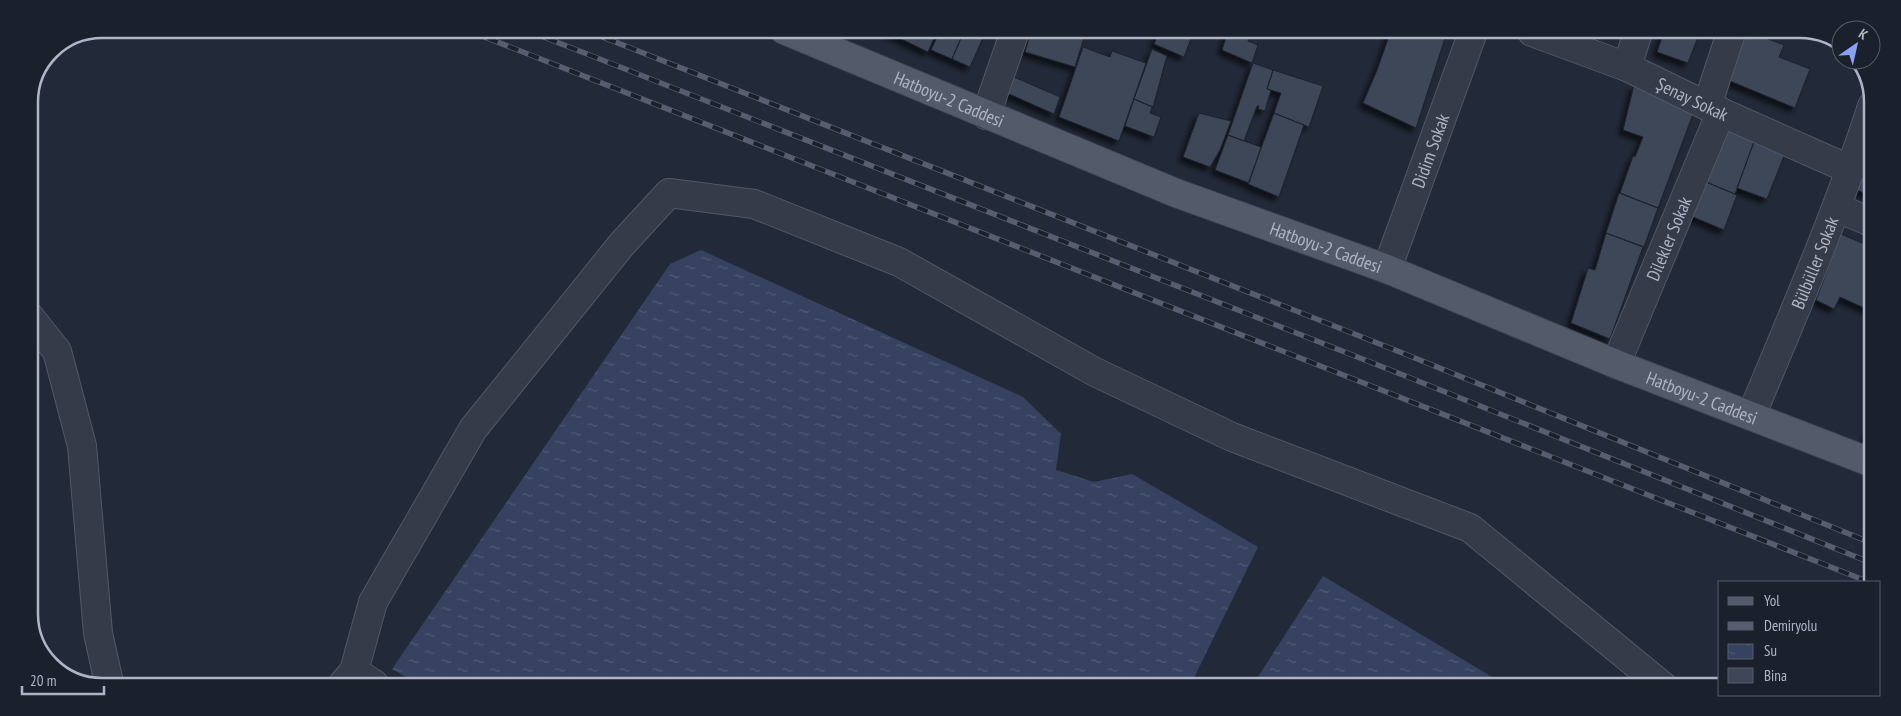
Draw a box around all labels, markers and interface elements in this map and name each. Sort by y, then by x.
north arrow [1831,20,1881,70]
text: K [1855,25,1872,44]
street label: Hatboyu-2 Caddesi [891,66,1008,132]
street label: Şenay Sokak [1653,72,1732,126]
street label: Didim Sokak [1406,110,1454,191]
street label: Dilekler Sokak [1641,193,1696,284]
street label: Bülbüller Sokak [1786,213,1843,312]
street label: Hatboyu-2 Caddesi [1267,216,1385,278]
street label: Hatboyu-2 Caddesi [1643,365,1761,429]
legend [1718,581,1881,696]
text: Yol [1764,591,1780,610]
text: Demiryolu [1764,616,1817,635]
text: Su [1764,641,1777,660]
scale bar [22,664,105,696]
text: Bina [1764,666,1787,685]
text: 20 m [30,671,56,690]

